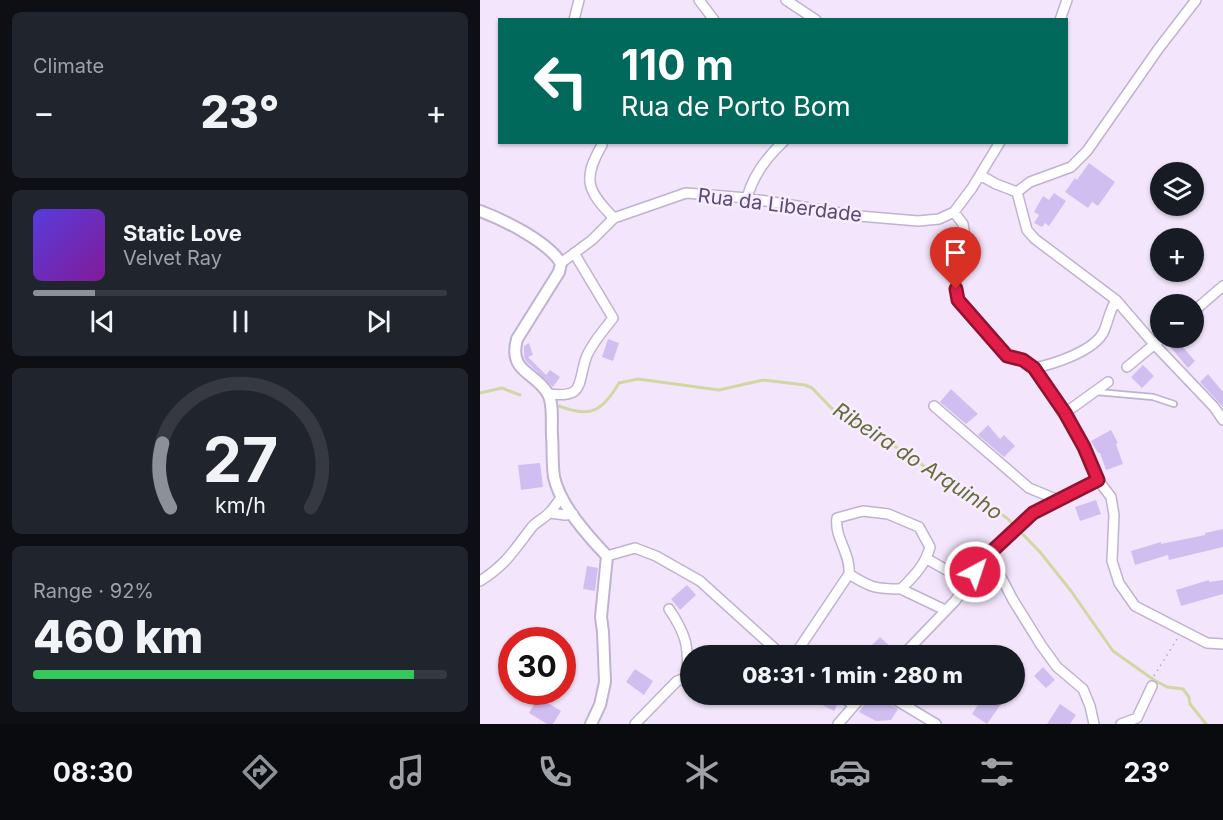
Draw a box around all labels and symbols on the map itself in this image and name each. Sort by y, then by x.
street label: Rua da Liberdade [697,183,863,227]
pin [930,227,981,289]
water label: Ribeira do Arquinho [829,397,1007,525]
position arrow [943,540,1007,604]
speed limit sign: 30 [498,627,576,705]

